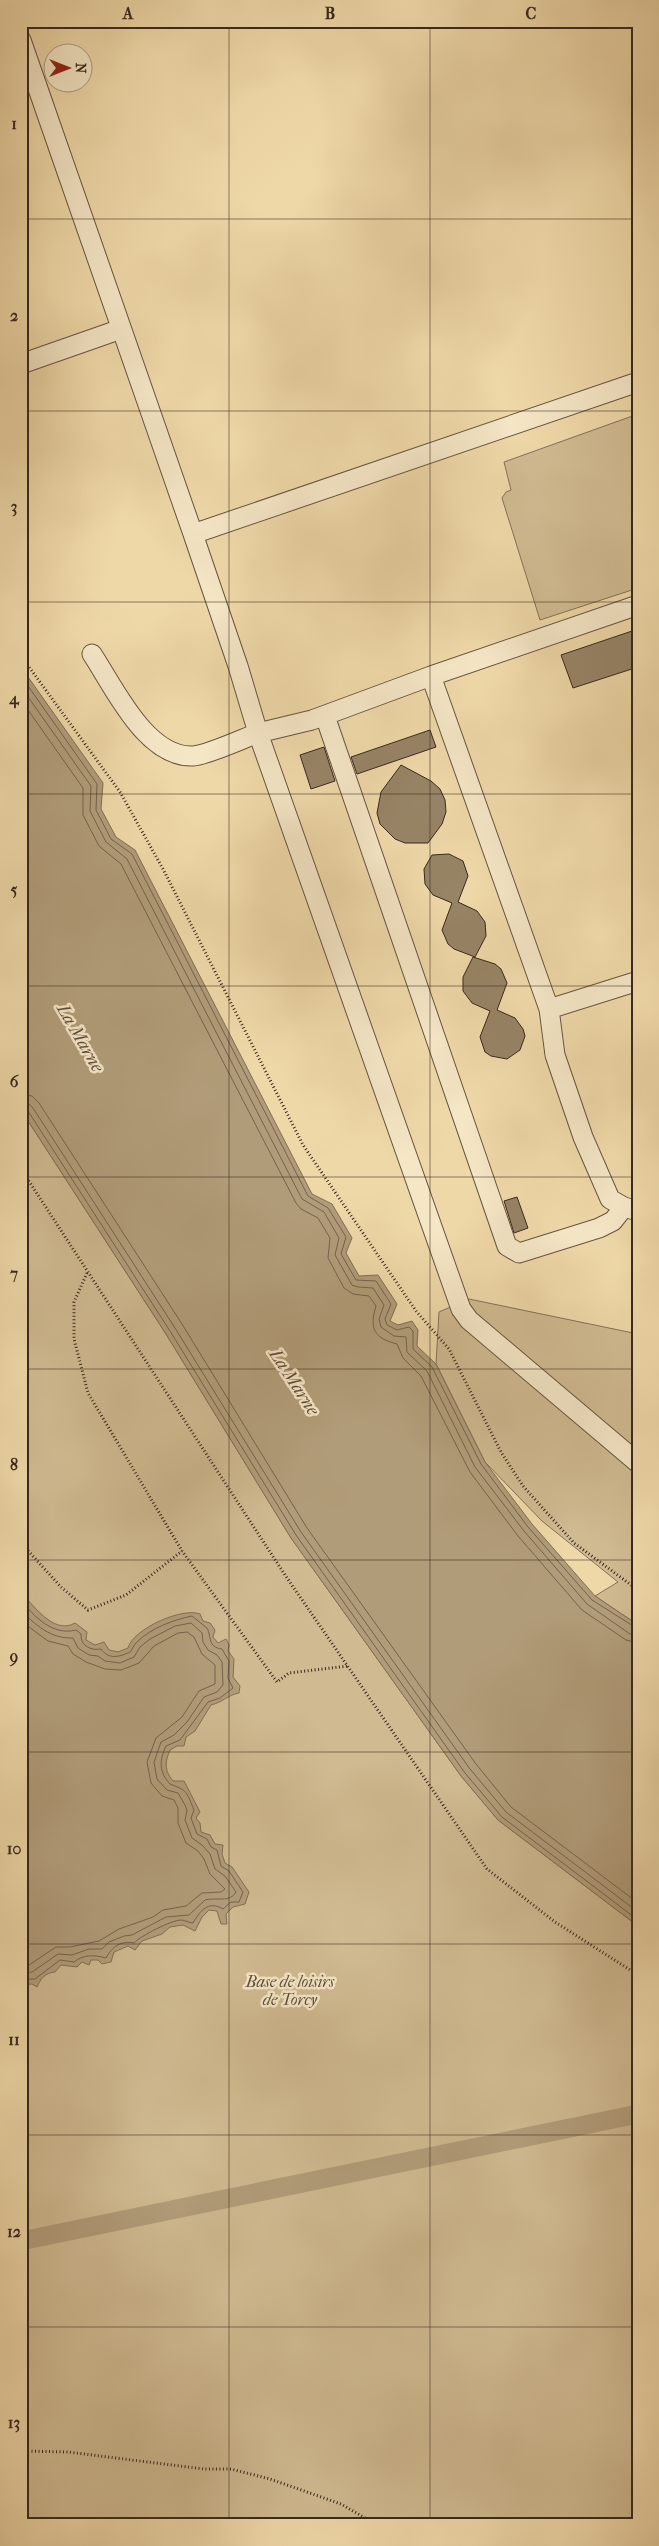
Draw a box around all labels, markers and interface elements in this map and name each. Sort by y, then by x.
text: A [122,4,134,23]
text: B [325,4,335,23]
text: C [526,4,537,23]
north arrow [42,42,92,92]
text: N [72,63,89,74]
text: 1 [11,114,17,133]
text: 2 [10,306,18,325]
text: 3 [11,497,17,517]
text: 4 [8,689,20,709]
text: 5 [11,880,18,899]
water label: La Marne [51,998,108,1077]
text: 6 [10,1072,19,1091]
text: 7 [9,1264,18,1283]
water label: La Marne [264,1343,324,1420]
text: 8 [10,1455,18,1474]
text: 9 [9,1647,18,1667]
text: 10 [7,1839,21,1858]
park label: Base de loisirs de Torcy [245,1972,335,2009]
text: 11 [8,2030,20,2049]
text: 12 [7,2222,21,2241]
text: 13 [8,2413,20,2433]

